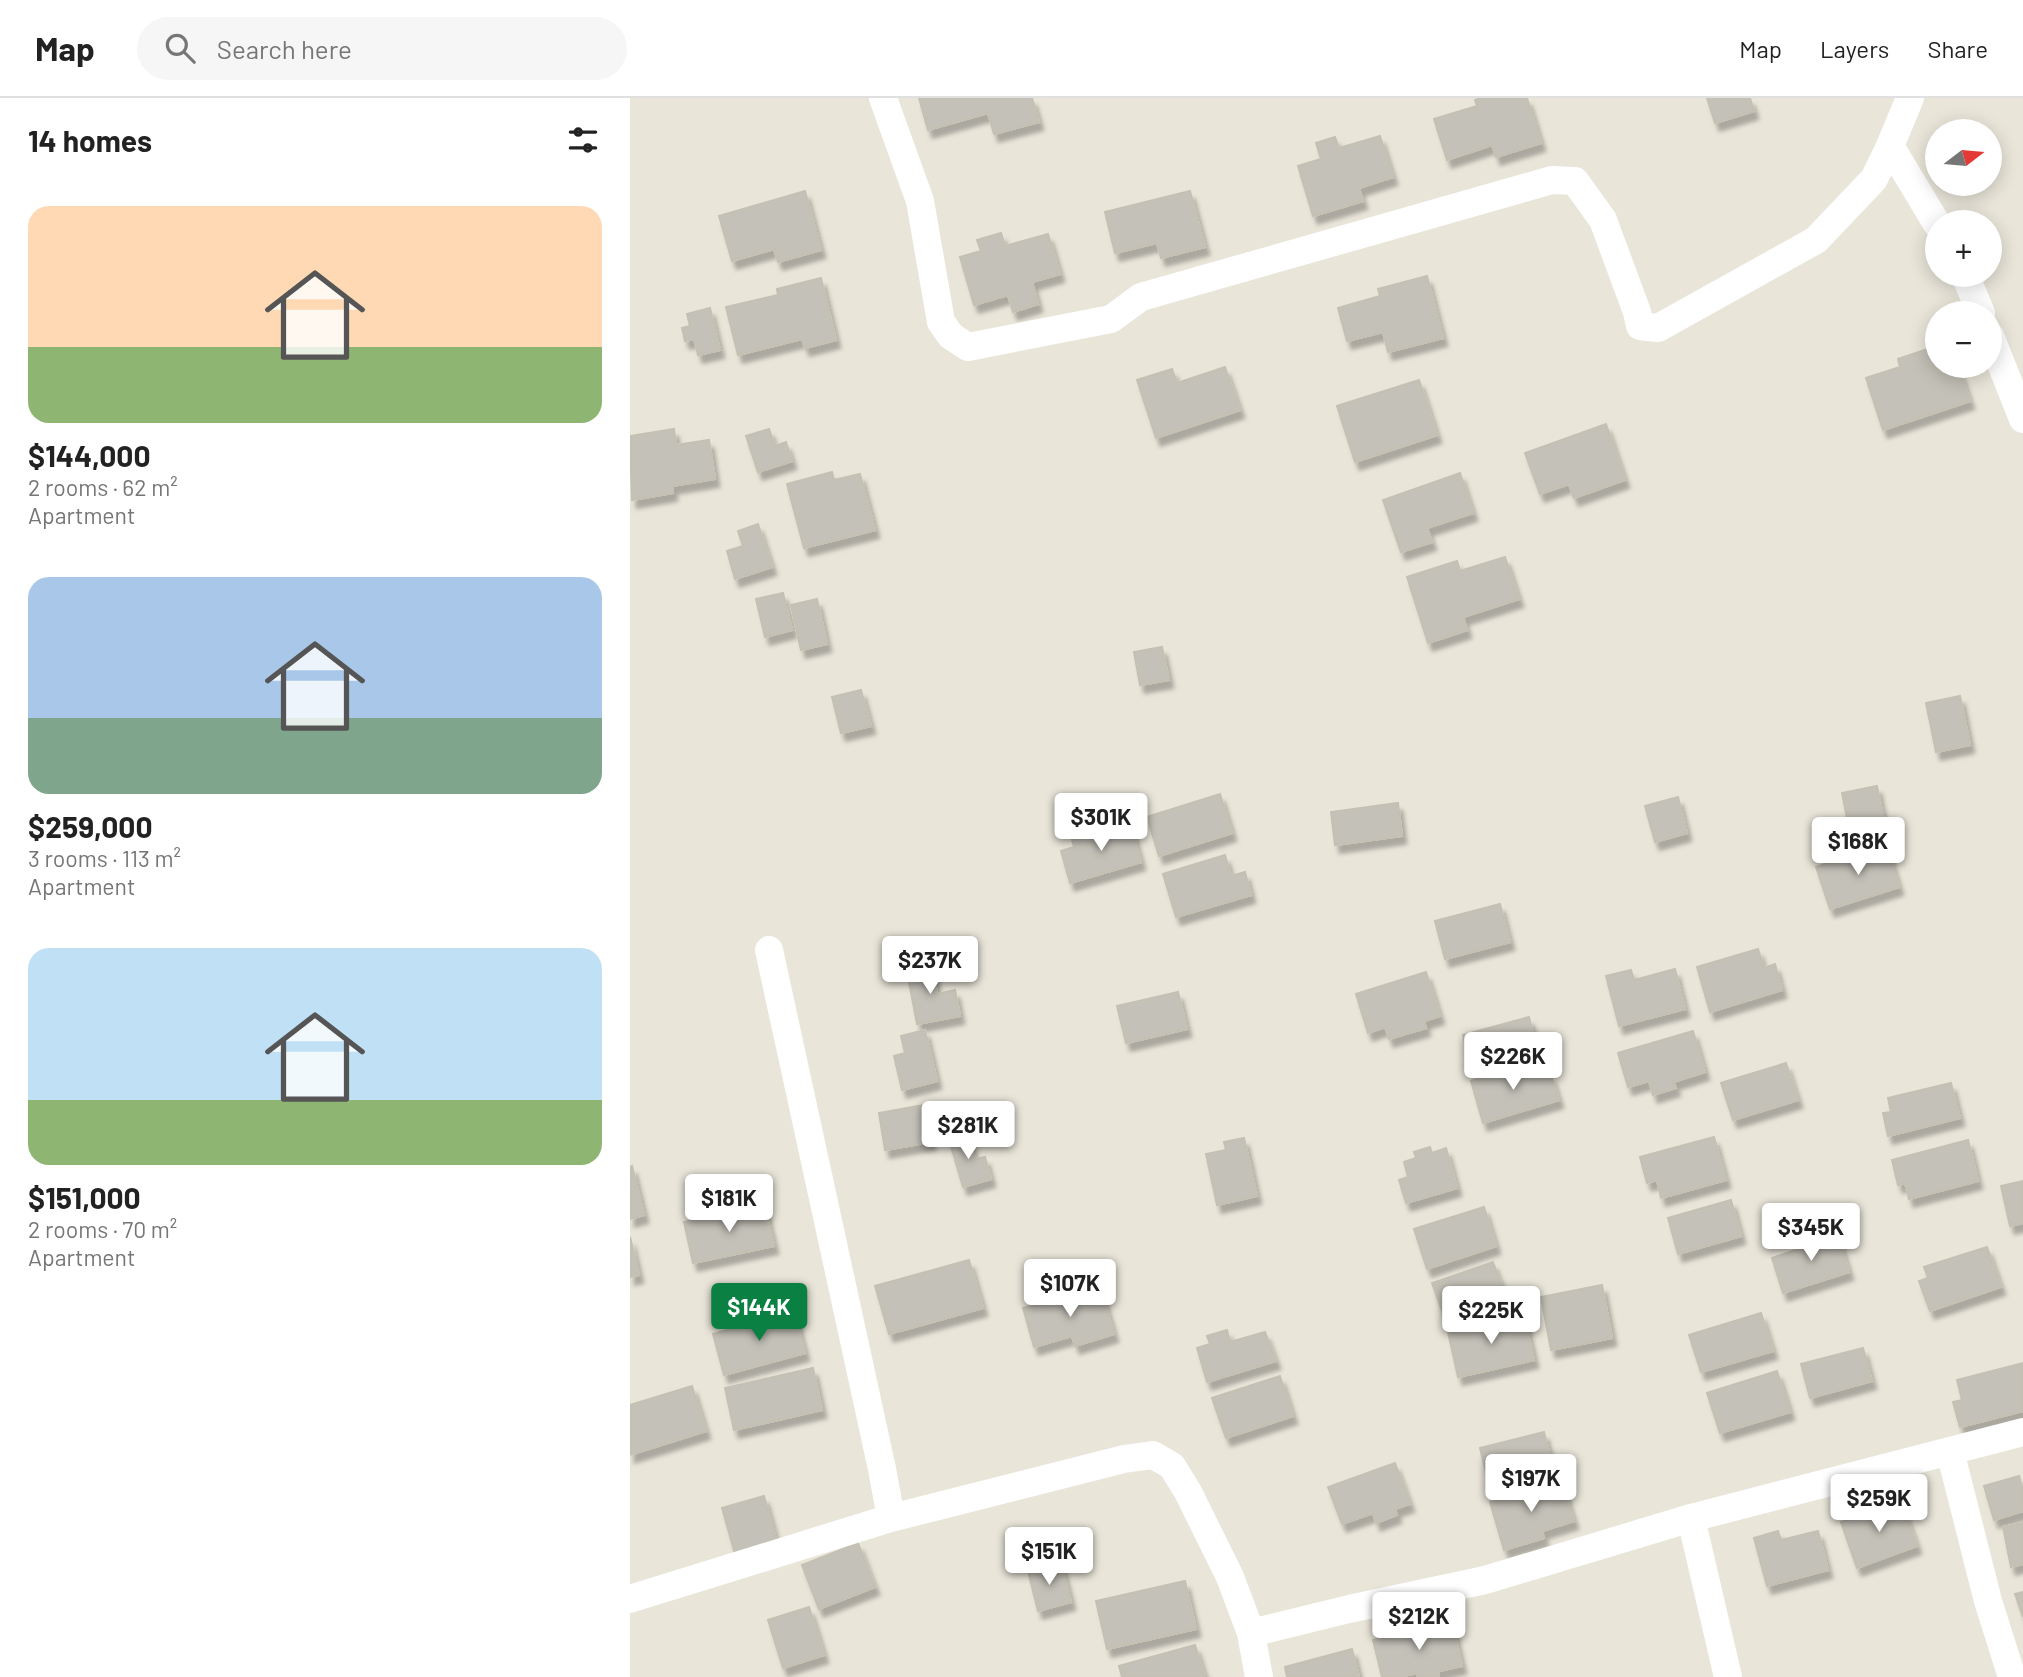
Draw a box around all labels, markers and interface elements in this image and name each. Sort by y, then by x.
search box [137,17,627,80]
text: Map [35,28,95,68]
icon: search [161,29,199,67]
text: Search here [217,33,352,64]
text: Map [1739,34,1782,63]
text: Layers [1820,34,1889,63]
text: Share [1927,34,1988,63]
north arrow [1925,119,2002,196]
map controls [1925,119,2002,378]
icon: filters [564,121,602,159]
text: 14 homes [28,122,152,158]
button: + [1925,210,2002,287]
icon: home [252,252,378,378]
button: − [1925,301,2002,378]
text: $144,000 [28,437,151,473]
text: 2 rooms · 62 m² [28,473,178,501]
text: Apartment [28,501,135,529]
icon: home [252,623,378,749]
pin: $301K [1052,794,1150,853]
text: $301K [1071,802,1131,830]
text: $259,000 [28,808,153,844]
pin: $168K [1809,818,1907,877]
text: $168K [1828,826,1888,854]
text: 3 rooms · 113 m² [28,844,181,872]
text: Apartment [28,872,135,900]
pin: $237K [881,936,979,996]
text: $237K [898,945,962,973]
icon: home [252,994,378,1120]
pin: $226K [1464,1032,1562,1092]
text: $226K [1480,1041,1546,1069]
pin: $281K [919,1102,1017,1161]
text: $281K [938,1110,998,1138]
pin: $181K [680,1174,778,1234]
text: $151,000 [28,1179,141,1215]
text: $181K [701,1183,757,1211]
pin: $345K [1762,1204,1860,1263]
text: $345K [1778,1212,1844,1240]
text: 2 rooms · 70 m² [28,1215,177,1243]
text: Apartment [28,1243,135,1271]
pin: $107K [1021,1260,1119,1319]
text: $107K [1040,1268,1100,1296]
pin: $144K [710,1284,808,1343]
pin: $225K [1442,1286,1540,1346]
text: $144K [727,1292,791,1320]
text: $225K [1458,1295,1524,1323]
pin: $197K [1482,1454,1580,1514]
text: $197K [1501,1463,1561,1491]
pin: $259K [1830,1474,1928,1534]
text: $259K [1846,1483,1912,1511]
pin: $151K [1000,1528,1098,1587]
text: $151K [1021,1536,1077,1564]
pin: $212K [1370,1592,1468,1652]
text: $212K [1388,1601,1450,1629]

